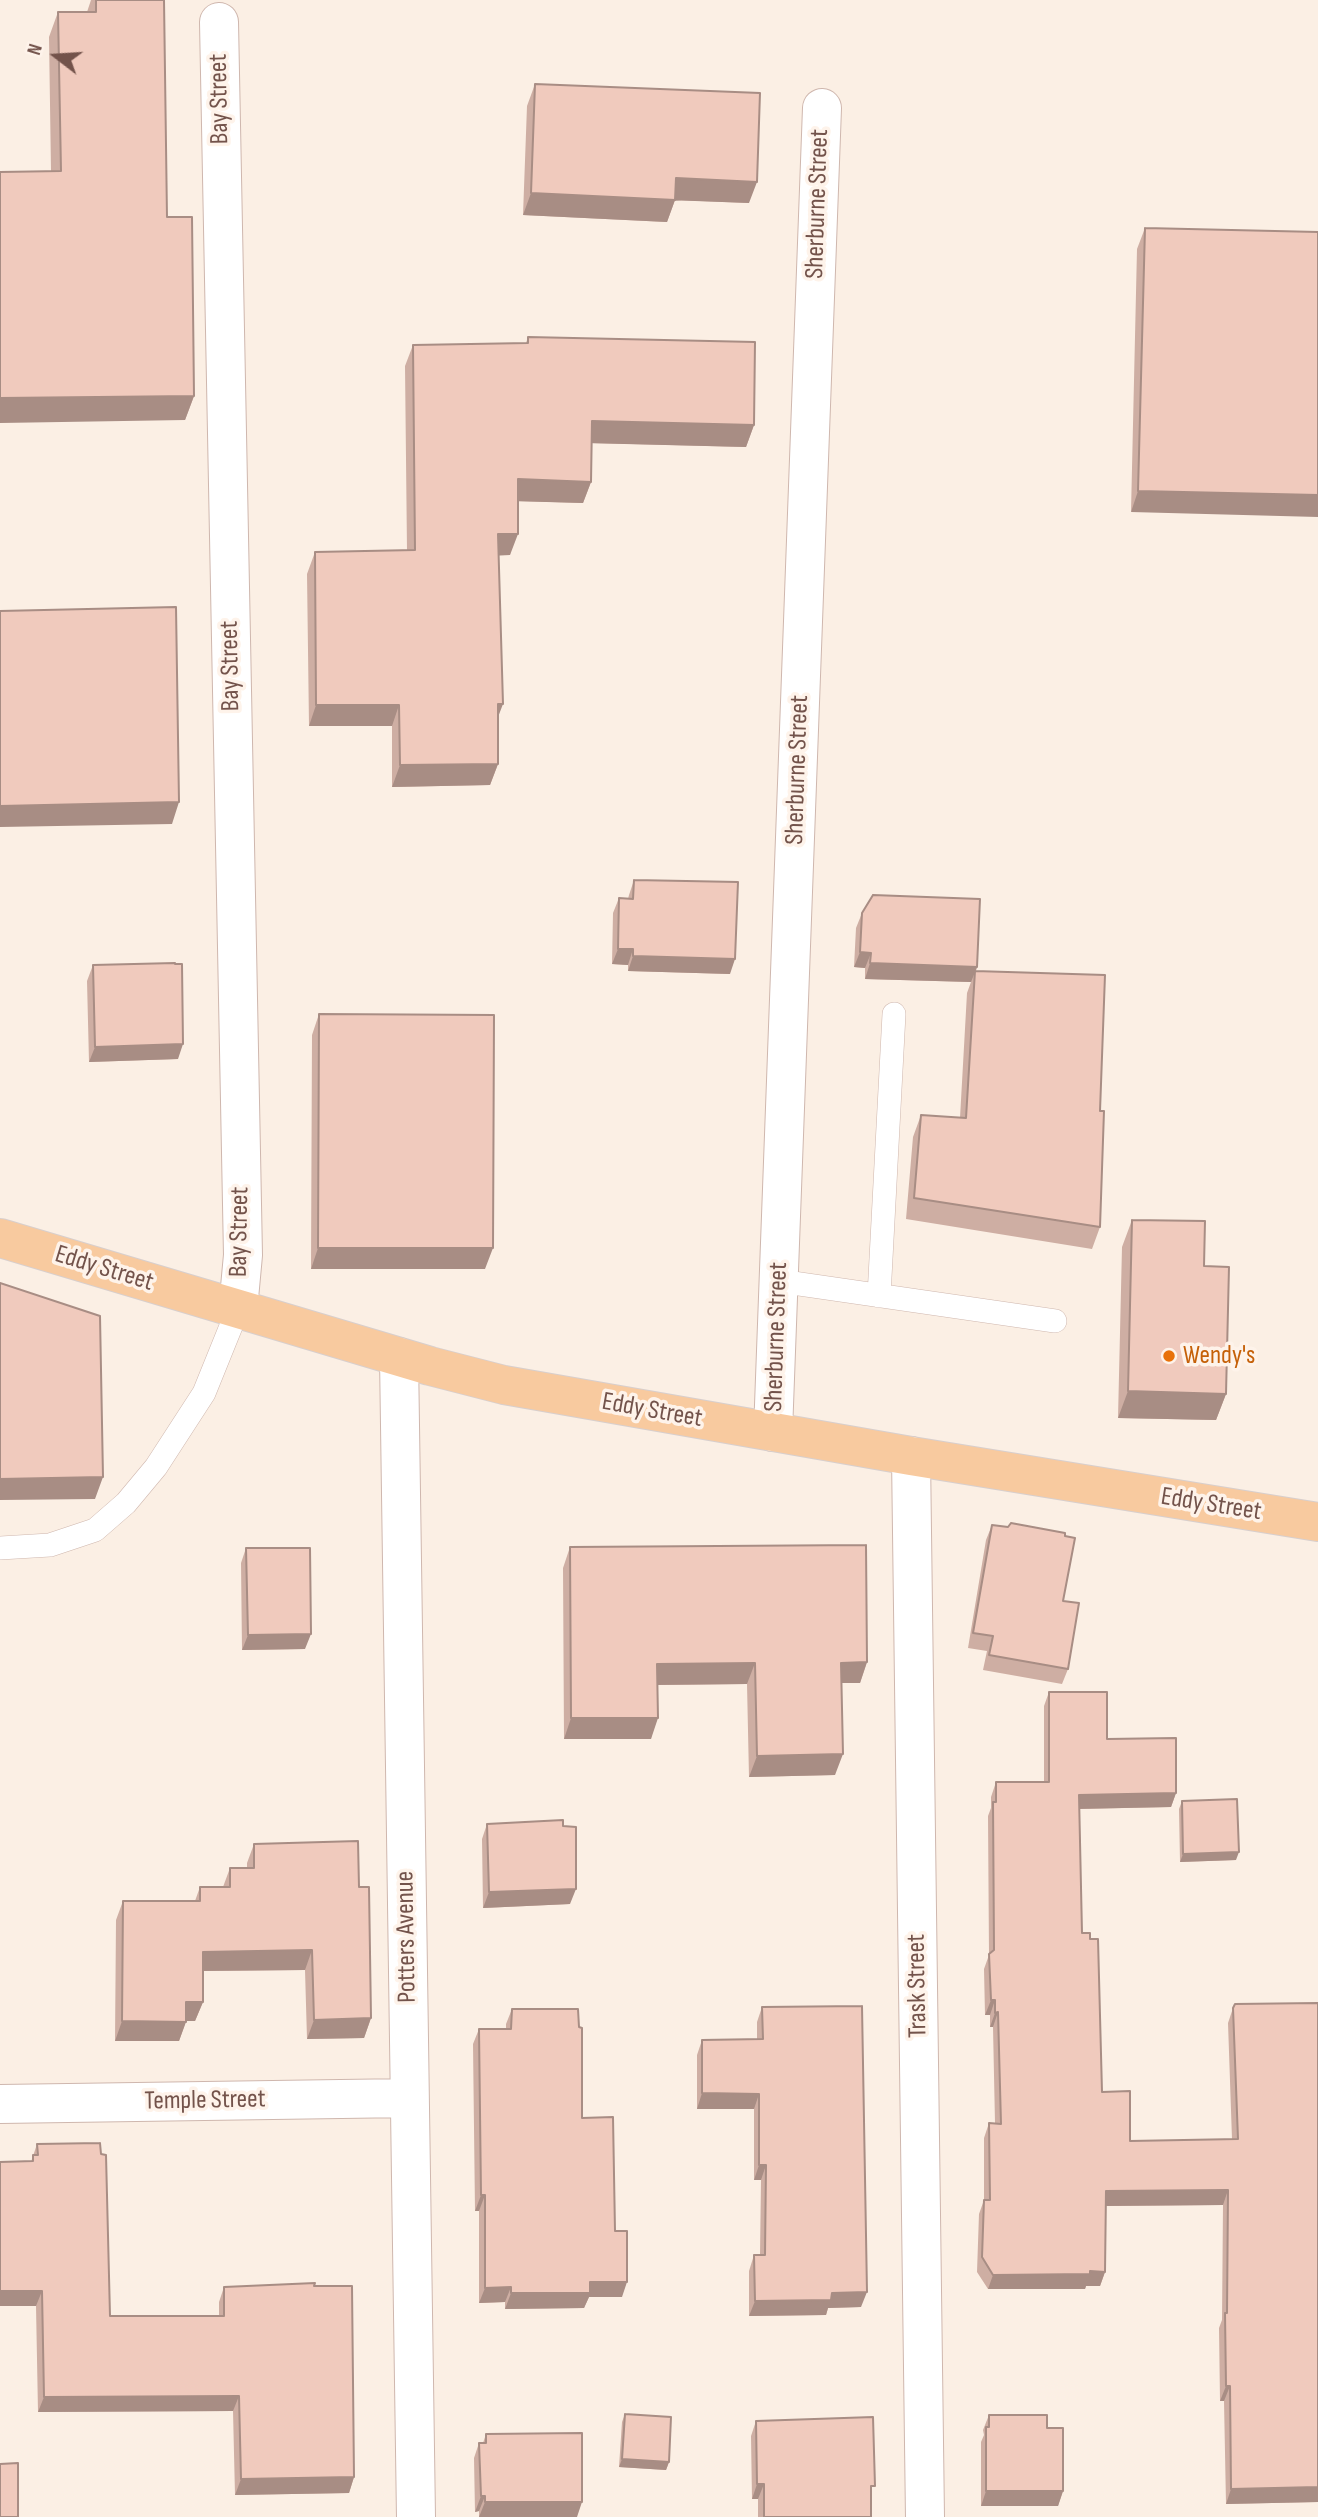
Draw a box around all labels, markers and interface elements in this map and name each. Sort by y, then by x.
north arrow [21,21,91,91]
text: N [23,41,48,58]
street label: Bay Street [204,53,236,145]
street label: Sherburne Street [800,129,836,279]
street label: Bay Street [215,620,247,712]
street label: Sherburne Street [780,695,816,845]
street label: Bay Street [224,1186,256,1278]
street label: Eddy Street [51,1239,157,1299]
street label: Sherburne Street [759,1262,795,1412]
place label: Wendy's [1183,1340,1255,1372]
marker: Wendy's [1161,1348,1177,1364]
street label: Eddy Street [599,1387,705,1435]
street label: Eddy Street [1159,1482,1263,1528]
street label: Potters Avenue [390,1871,424,2003]
street label: Trask Street [901,1934,935,2038]
street label: Temple Street [144,2084,266,2118]

